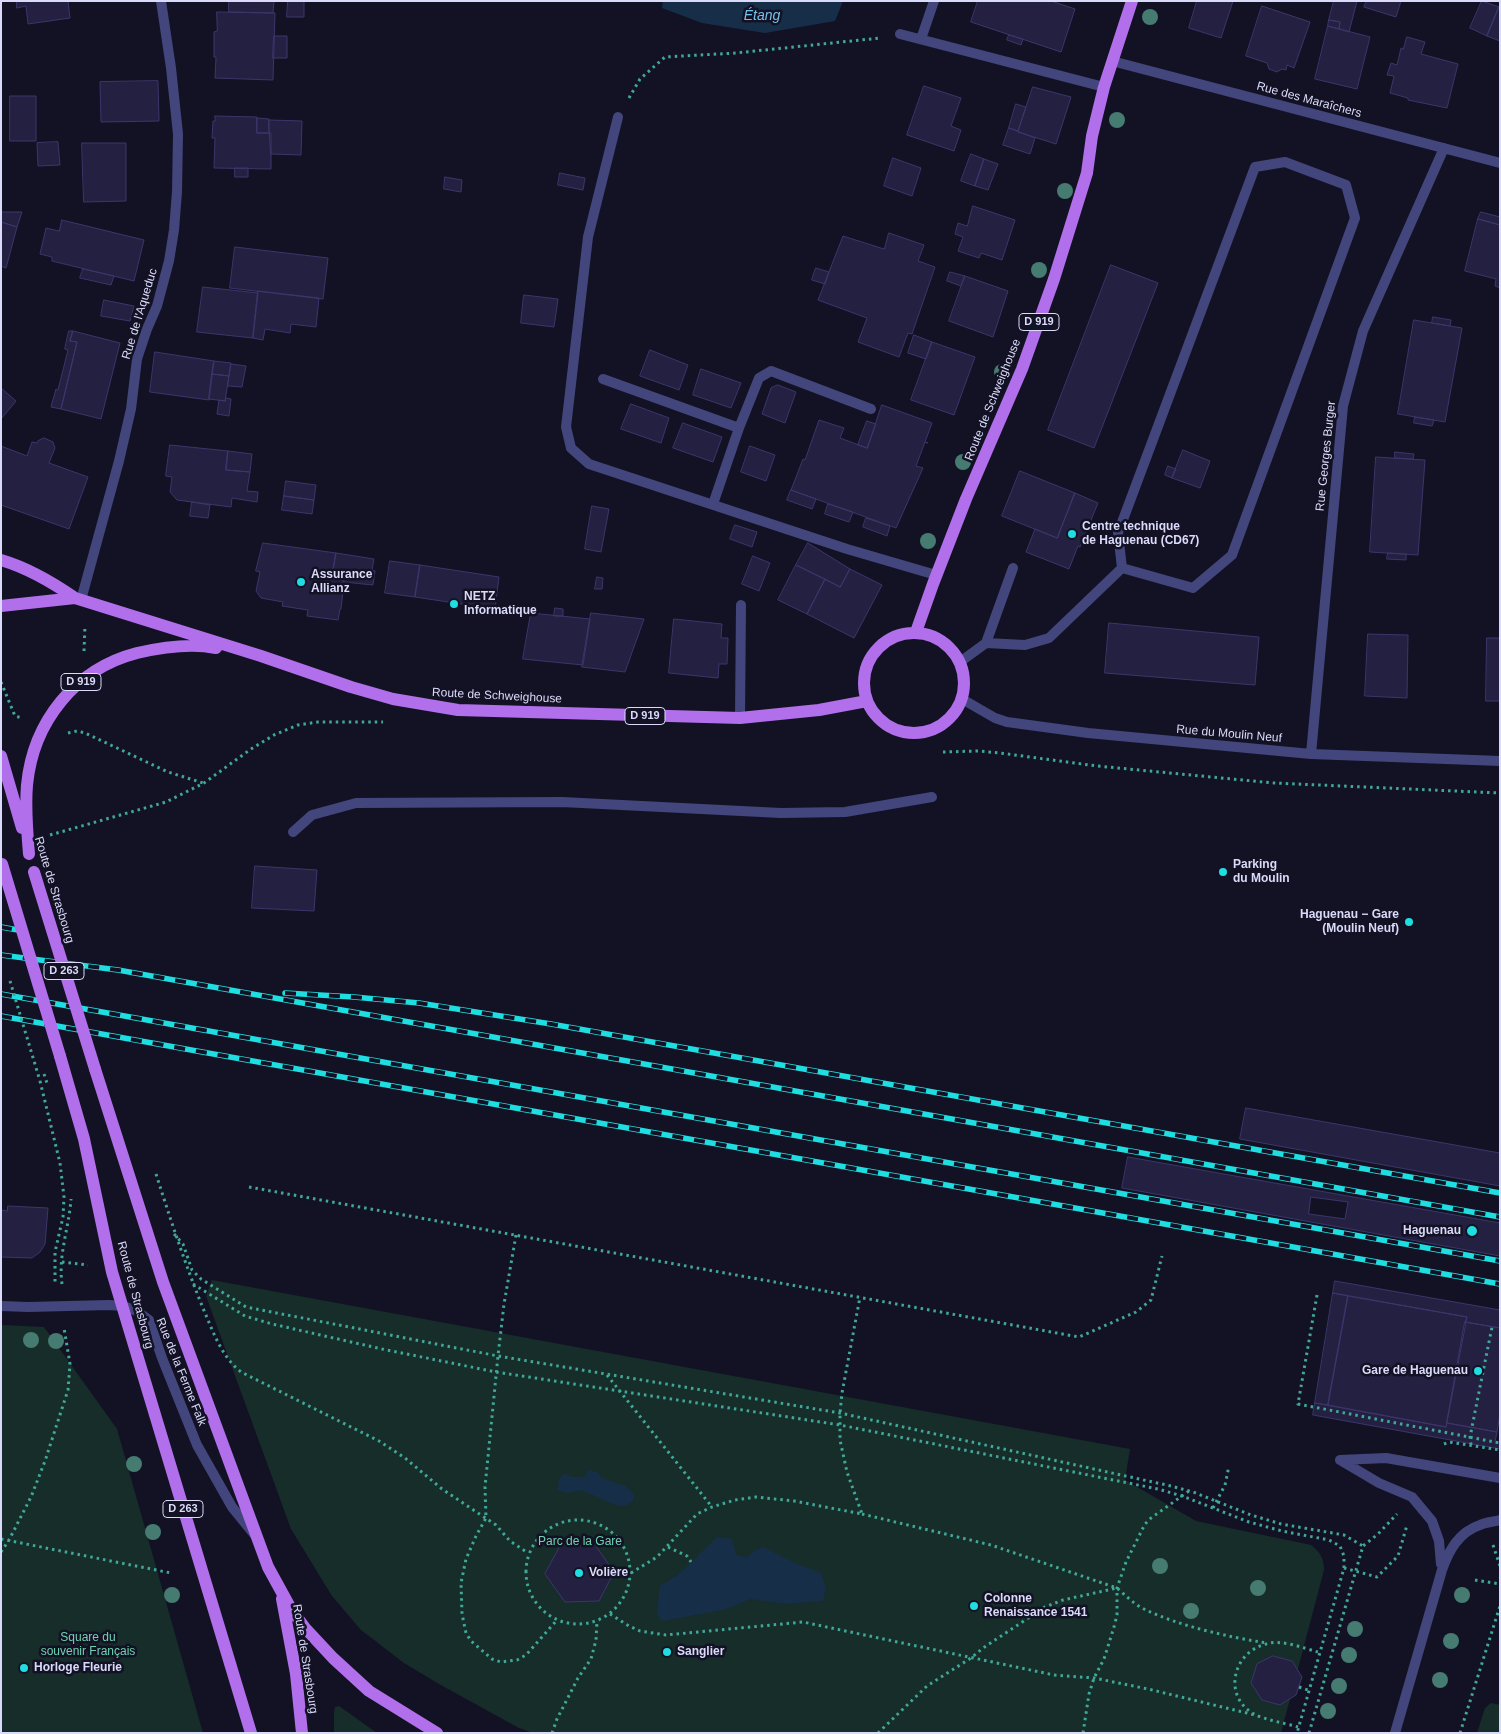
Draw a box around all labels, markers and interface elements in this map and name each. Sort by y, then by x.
water label: Étang [744,8,780,24]
street label: Rue des Maraîchers [1255,79,1363,121]
street label: Rue de l'Aqueduc [119,267,161,361]
road number: D 919 [1019,314,1059,331]
street label: Route de Schweighouse [962,337,1024,463]
street label: Rue Georges Burger [1313,400,1339,512]
place label: Centre technique de Haguenau (CD67) [1082,520,1199,548]
marker: Centre technique de Haguenau (CD67) [1066,528,1078,540]
place label: Assurance Allianz [311,568,372,596]
marker: Assurance Allianz [295,576,307,588]
place label: NETZ Informatique [464,590,537,618]
marker: NETZ Informatique [448,598,460,610]
road number: D 919 [61,674,101,690]
street label: Route de Schweighouse [432,685,562,707]
road number: D 919 [625,708,665,724]
street label: Rue du Moulin Neuf [1176,722,1282,746]
street label: Route de Strasbourg [31,835,77,945]
place label: Parking du Moulin [1233,858,1290,886]
marker: Parking du Moulin [1217,866,1229,878]
place label: Haguenau − Gare (Moulin Neuf) [1300,908,1399,936]
marker: Haguenau − Gare (Moulin Neuf) [1403,916,1415,928]
road number: D 263 [44,962,84,979]
place label: Haguenau [1403,1224,1461,1238]
marker: Haguenau [1465,1224,1479,1238]
street label: Route de Strasbourg [114,1240,156,1350]
street label: Rue de la Ferme Falk [153,1316,209,1428]
place label: Gare de Haguenau [1362,1364,1468,1378]
marker: Gare de Haguenau [1472,1365,1484,1377]
road number: D 263 [163,1500,203,1518]
park label: Parc de la Gare [538,1535,622,1549]
place label: Volière [589,1566,628,1580]
marker: Volière [573,1567,585,1579]
place label: Colonne Renaissance 1541 [984,1592,1087,1620]
marker: Colonne Renaissance 1541 [968,1600,980,1612]
street label: Route de Strasbourg [289,1603,321,1715]
park label: Square du souvenir Français [41,1631,135,1659]
place label: Sanglier [677,1645,724,1659]
marker: Sanglier [661,1646,673,1658]
place label: Horloge Fleurie [34,1661,122,1675]
marker: Horloge Fleurie [18,1662,30,1674]

